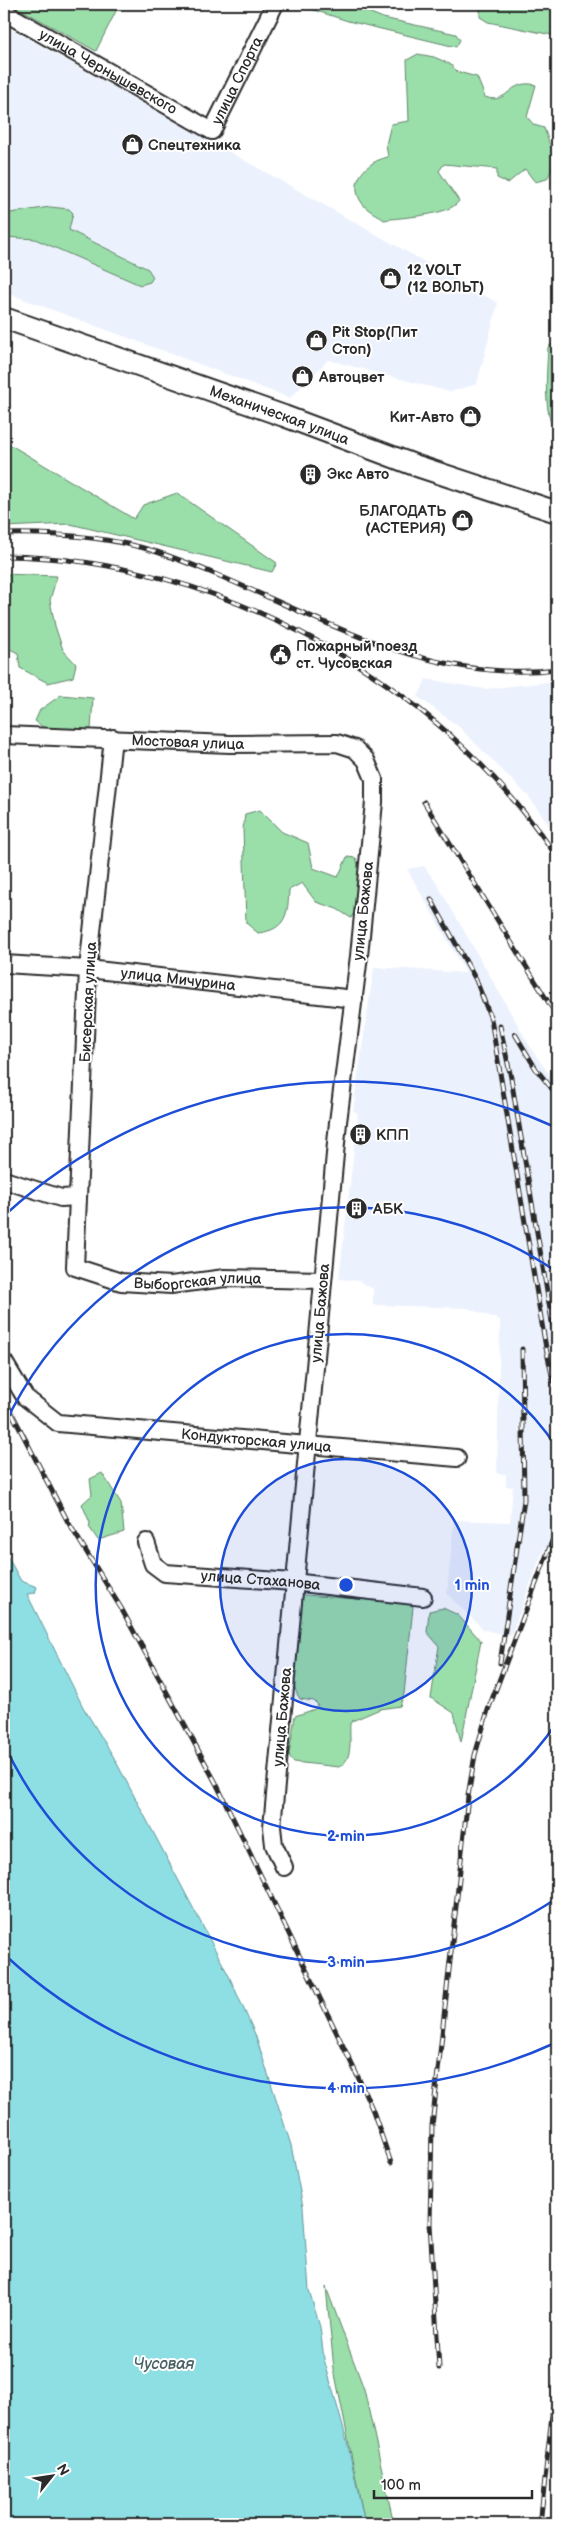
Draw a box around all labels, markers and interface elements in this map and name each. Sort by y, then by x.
street label: улица Чернышевского [36,25,180,119]
street label: улица Спорта [208,33,267,128]
shop icon: Спецтехника [120,133,144,157]
place label: Спецтехника [148,136,241,155]
place label: 12 VOLT (12 ВОЛЬТ) [407,261,484,297]
shop icon: 12 VOLT (12 ВОЛЬТ) [379,267,403,291]
place label: Pit Stop(Пит Стоп) [332,323,418,359]
shop icon: Pit Stop(Пит Стоп) [304,329,328,353]
shop icon: Автоцвет [291,365,315,389]
place label: Автоцвет [318,368,385,387]
street label: Механическая улица [207,382,352,450]
shop icon: Кит-Авто [458,405,482,429]
place label: Кит-Авто [390,408,454,427]
building icon: Экс Авто [299,462,323,486]
place label: Экс Авто [327,465,389,484]
place label: БЛАГОДАТЬ (АСТЕРИЯ) [359,502,446,538]
shop icon: БЛАГОДАТЬ (АСТЕРИЯ) [450,508,474,532]
place label: Пожарный поезд ст. Чусовская [296,637,417,673]
public building icon: Пожарный поезд ст. Чусовская [268,643,292,667]
street label: Мостовая улица [131,731,245,754]
street label: улица Бажова [349,860,378,962]
street label: Бисерская улица [76,941,101,1063]
street label: улица Мичурина [120,964,237,996]
building icon: КПП [348,1123,372,1147]
place label: КПП [376,1126,409,1145]
building icon: АБК [345,1197,369,1221]
place label: АБК [372,1200,404,1219]
street label: улица Бажова [307,1263,334,1363]
street label: Выборгская улица [133,1269,262,1295]
street label: Кондукторская улица [180,1425,333,1457]
street label: улица Стаханова [200,1567,322,1595]
centre of rings [337,1576,355,1594]
text: 1 min [454,1576,490,1595]
street label: улица Бажова [269,1667,296,1767]
text: 2 min [327,1827,365,1846]
text: 3 min [327,1953,365,1972]
text: 4 min [327,2079,365,2098]
water label: Чусовая [134,2355,195,2374]
north arrow [28,2450,78,2500]
text: N [53,2461,73,2479]
scale bar [374,2468,531,2500]
text: 100 m [381,2476,421,2495]

